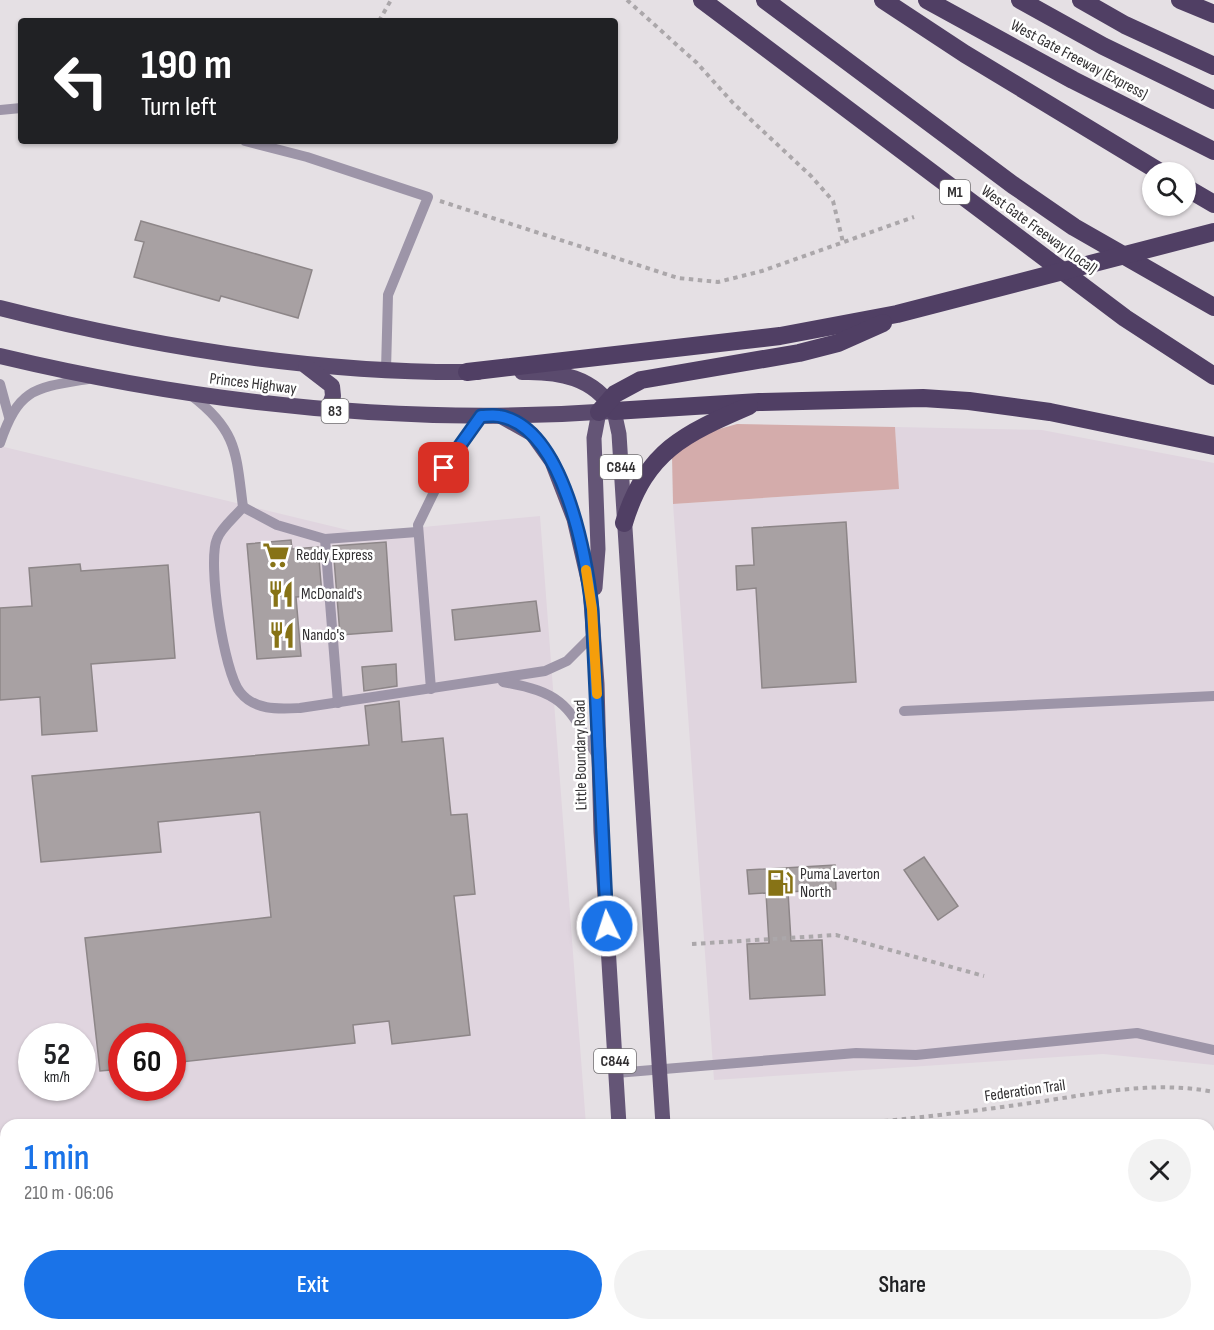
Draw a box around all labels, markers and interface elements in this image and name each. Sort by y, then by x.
street label: West Gate Freeway (Express) [1007,16,1151,104]
text: 190 m [141,40,232,91]
icon: left [42,42,120,120]
text: Turn left [141,91,217,123]
map controls [1142,162,1196,216]
button: search [1142,162,1196,216]
road number: M1 [940,180,970,204]
street label: West Gate Freeway (Local) [977,181,1101,279]
street label: Princes Highway [208,369,298,399]
road number: 83 [322,399,348,423]
pin [418,442,469,493]
icon: arrive [427,451,460,484]
road number: C844 [600,455,642,479]
supermarket icon: Reddy Express [261,540,291,570]
place label: Reddy Express [296,546,373,565]
restaurant icon: McDonald's [266,579,296,609]
place label: McDonald's [301,585,363,604]
restaurant icon: Nando's [267,620,297,650]
place label: Nando's [302,626,345,645]
street label: Little Boundary Road [571,699,591,811]
place label: Puma Laverton North [800,865,880,902]
fuel station icon: Puma Laverton North [765,868,795,898]
position arrow [575,894,639,958]
speed limit sign: 60 [108,1023,186,1101]
text: 52 [44,1037,70,1073]
road number: C844 [594,1049,636,1073]
text: km/h [44,1068,70,1087]
street label: Federation Trail [983,1076,1067,1106]
text: 1 min [24,1137,89,1180]
button: close [1128,1139,1191,1202]
text: 210 m · 06:06 [24,1181,114,1205]
button: Exit [24,1250,602,1319]
button: Share [614,1250,1191,1319]

